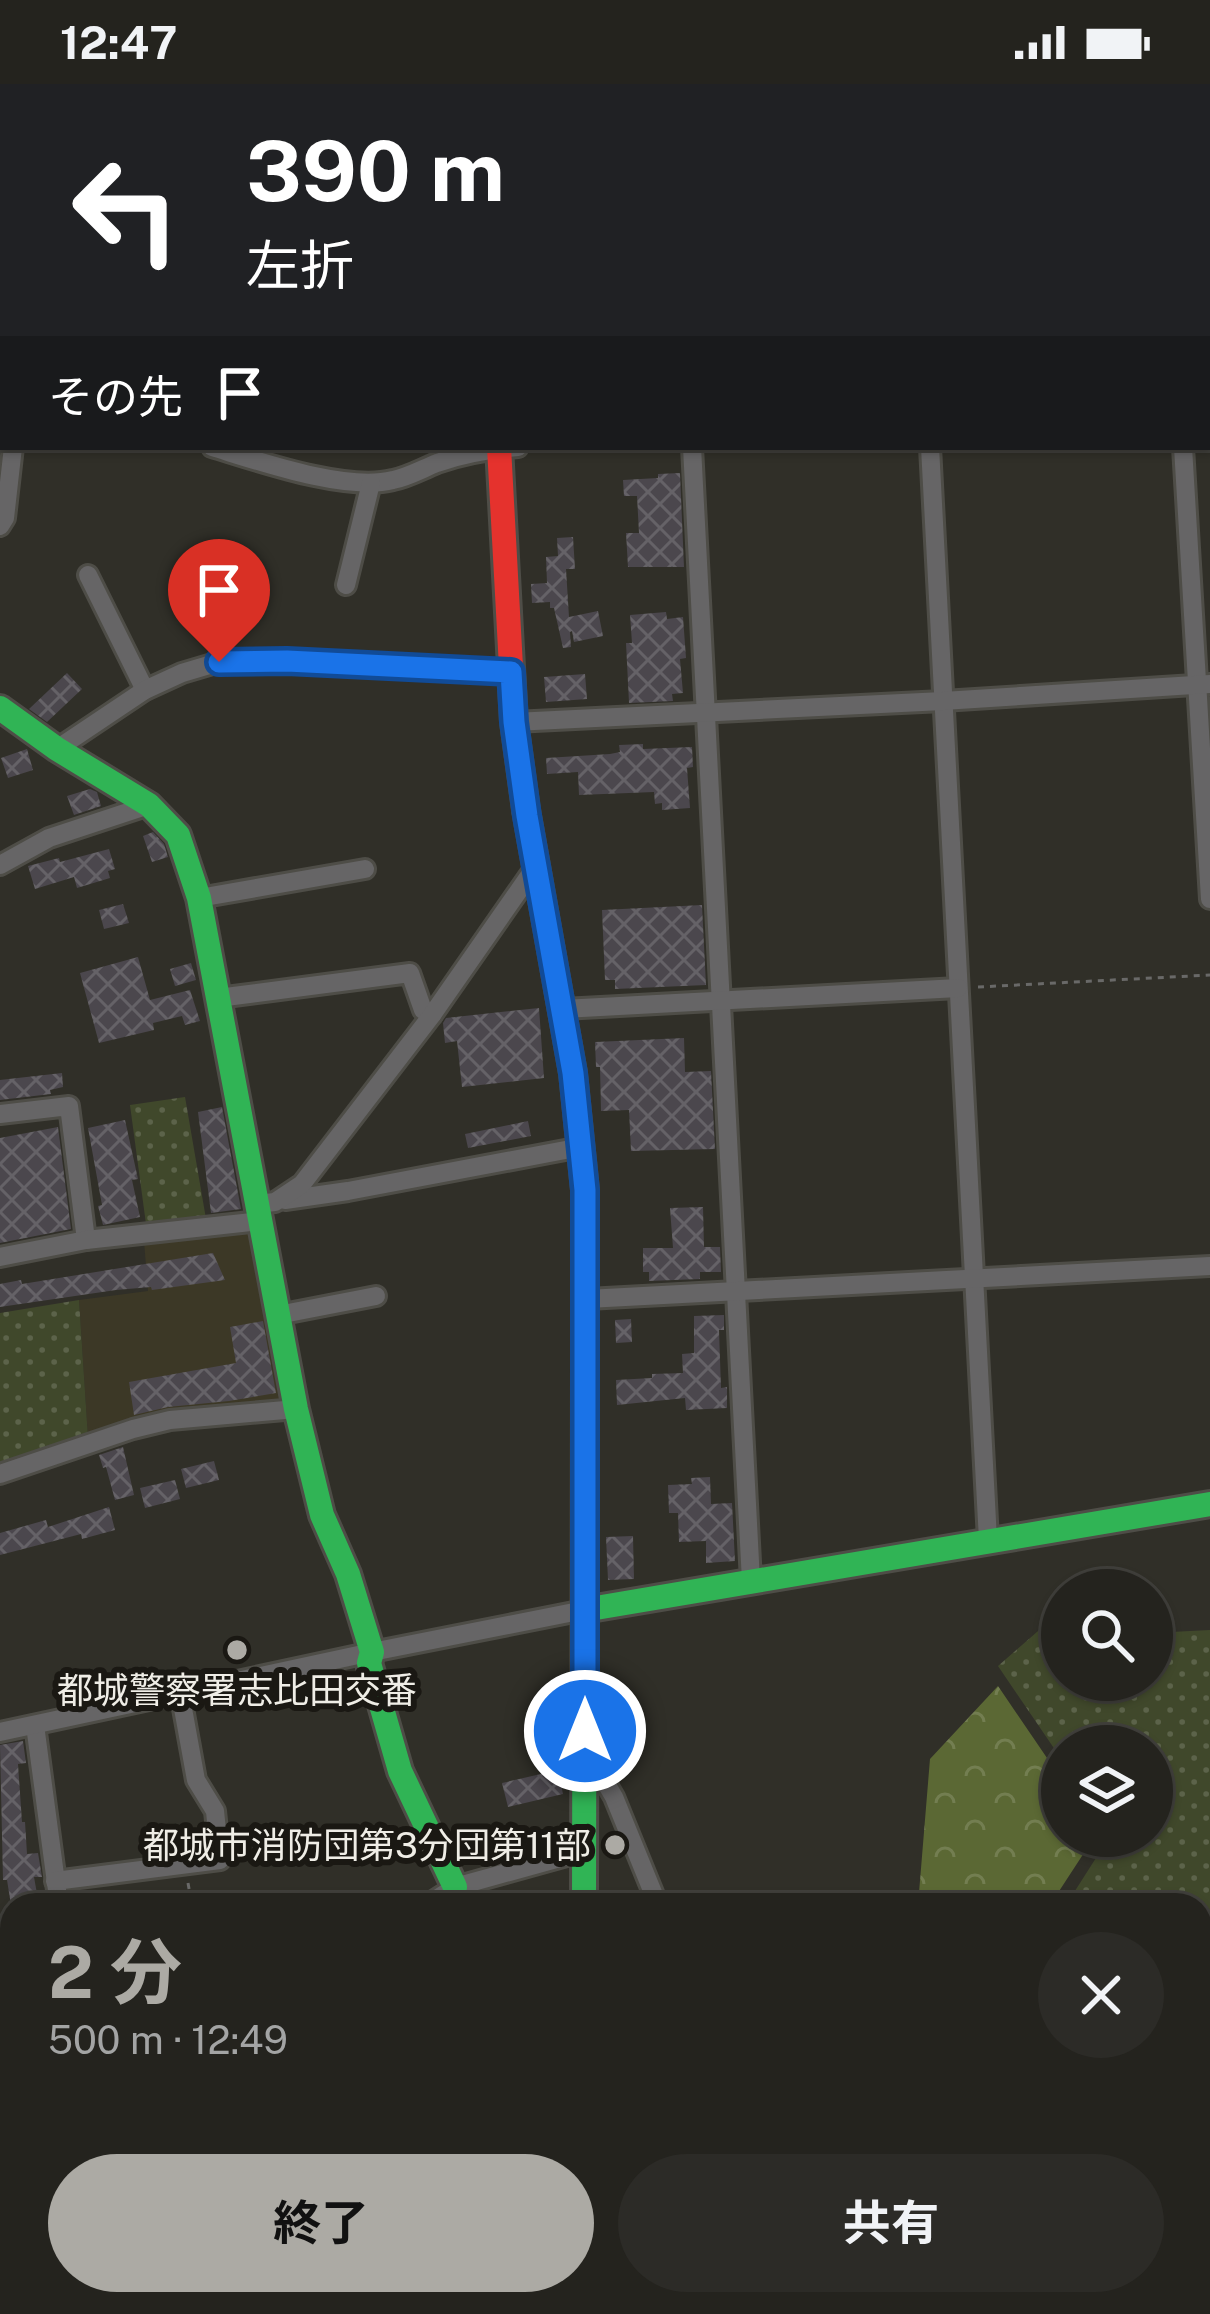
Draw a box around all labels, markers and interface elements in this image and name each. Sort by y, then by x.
text: 12:47 [60,16,178,69]
text: 390 m [246,121,505,220]
icon: left [48,132,204,288]
text: 左折 [246,234,354,297]
icon: arrive [207,360,273,426]
text: その先 [48,370,183,423]
pin [168,539,270,662]
icon: arrive [186,557,252,623]
map controls [1041,1569,1173,1857]
button: search [1041,1569,1173,1701]
marker: 都城警察署志比田交番 [224,1637,250,1663]
position arrow [522,1668,648,1794]
place label: 都城警察署志比田交番 [57,1669,417,1711]
button: layers [1041,1725,1173,1857]
place label: 都城市消防団第3分団第11部 [143,1824,591,1866]
marker: 都城市消防団第3分団第11部 [602,1832,628,1858]
text: 2 分 [48,1930,182,2014]
button: close [1038,1932,1164,2058]
text: 500 m · 12:49 [48,2017,288,2063]
button: 終了 [48,2154,594,2292]
button: 共有 [618,2154,1164,2292]

